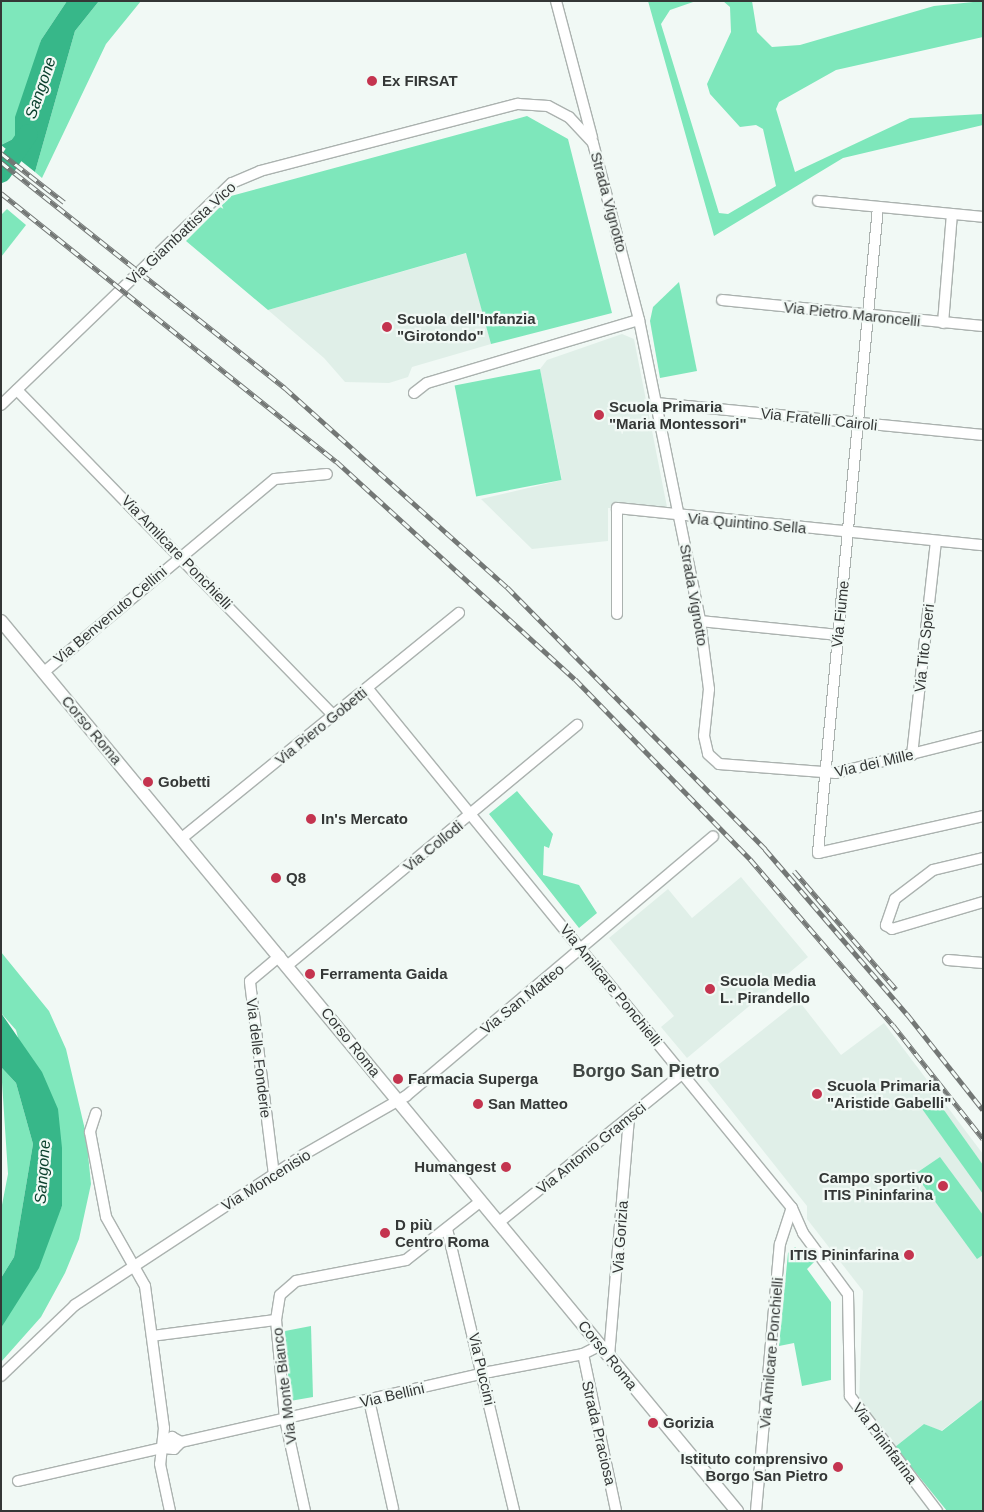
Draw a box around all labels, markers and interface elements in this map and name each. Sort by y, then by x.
water label: Sangone [21,55,61,121]
place label: Ex FIRSAT [382,72,458,90]
marker: Ex FIRSAT [366,75,378,87]
street label: Strada Vignotto [587,150,631,254]
street label: Via Giambattista Vico [123,178,239,288]
street label: Via Pietro Maroncelli [783,298,921,330]
place label: Scuola dell'Infanzia "Girotondo" [397,309,536,344]
marker: Scuola dell'Infanzia "Girotondo" [381,321,393,333]
place label: Scuola Primaria "Maria Montessori" [609,397,747,432]
street label: Via Fratelli Cairoli [760,404,878,434]
marker: Scuola Primaria "Maria Montessori" [593,409,605,421]
street label: Via Amilcare Ponchielli [118,491,236,613]
street label: Via Quintino Sella [687,509,807,537]
street label: Strada Vignotto [676,543,712,647]
street label: Via Benvenuto Cellini [50,562,170,668]
street label: Via Fiume [828,580,852,648]
street label: Via Tito Speri [910,603,938,693]
street label: Via Piero Gobetti [271,683,371,769]
street label: Corso Roma [58,692,126,768]
street label: Via dei Mille [833,745,915,781]
place label: Gobetti [158,773,210,791]
marker: Gobetti [142,776,154,788]
place label: In's Mercato [321,810,408,828]
marker: In's Mercato [305,813,317,825]
street label: Via Collodi [400,817,466,875]
place label: Q8 [286,869,306,887]
marker: Q8 [270,872,282,884]
street label: Via Amilcare Ponchielli [556,920,666,1050]
street label: Via San Matteo [477,960,567,1038]
place label: Ferramenta Gaida [320,965,448,983]
marker: Ferramenta Gaida [304,968,316,980]
place label: Scuola Media L. Pirandello [720,971,816,1006]
marker: Scuola Media L. Pirandello [704,983,716,995]
street label: Via delle Fonderie [243,997,275,1119]
street label: Corso Roma [318,1004,384,1080]
district label: Borgo San Pietro [572,1060,720,1082]
place label: Farmacia Superga [408,1070,538,1088]
marker: Farmacia Superga [392,1073,404,1085]
place label: Scuola Primaria "Aristide Gabelli" [827,1076,951,1111]
marker: Scuola Primaria "Aristide Gabelli" [811,1088,823,1100]
place label: San Matteo [488,1095,568,1113]
marker: San Matteo [472,1098,484,1110]
street label: Via Antonio Gramsci [532,1098,650,1198]
water label: Sangone [31,1139,55,1205]
street label: Via Moncenisio [218,1145,314,1215]
place label: Humangest [414,1158,496,1176]
marker: Humangest [500,1161,512,1173]
place label: Campo sportivo ITIS Pininfarina [819,1168,933,1203]
marker: Campo sportivo ITIS Pininfarina [937,1180,949,1192]
street label: Via Gorizia [608,1200,632,1274]
place label: D più Centro Roma [395,1215,489,1250]
marker: D più Centro Roma [379,1227,391,1239]
place label: ITIS Pininfarina [790,1246,899,1264]
marker: ITIS Pininfarina [903,1249,915,1261]
street label: Via Amilcare Ponchielli [755,1276,787,1430]
street label: Corso Roma [575,1317,641,1393]
street label: Via Monte Bianco [268,1327,300,1445]
street label: Via Puccini [465,1331,499,1407]
street label: Via Bellini [358,1379,426,1411]
street label: Strada Praciosa [578,1379,620,1487]
street label: Via Pininfarina [849,1399,921,1487]
place label: Gorizia [663,1414,714,1432]
marker: Gorizia [647,1417,659,1429]
place label: Istituto comprensivo Borgo San Pietro [680,1449,828,1484]
marker: Istituto comprensivo Borgo San Pietro [832,1461,844,1473]

